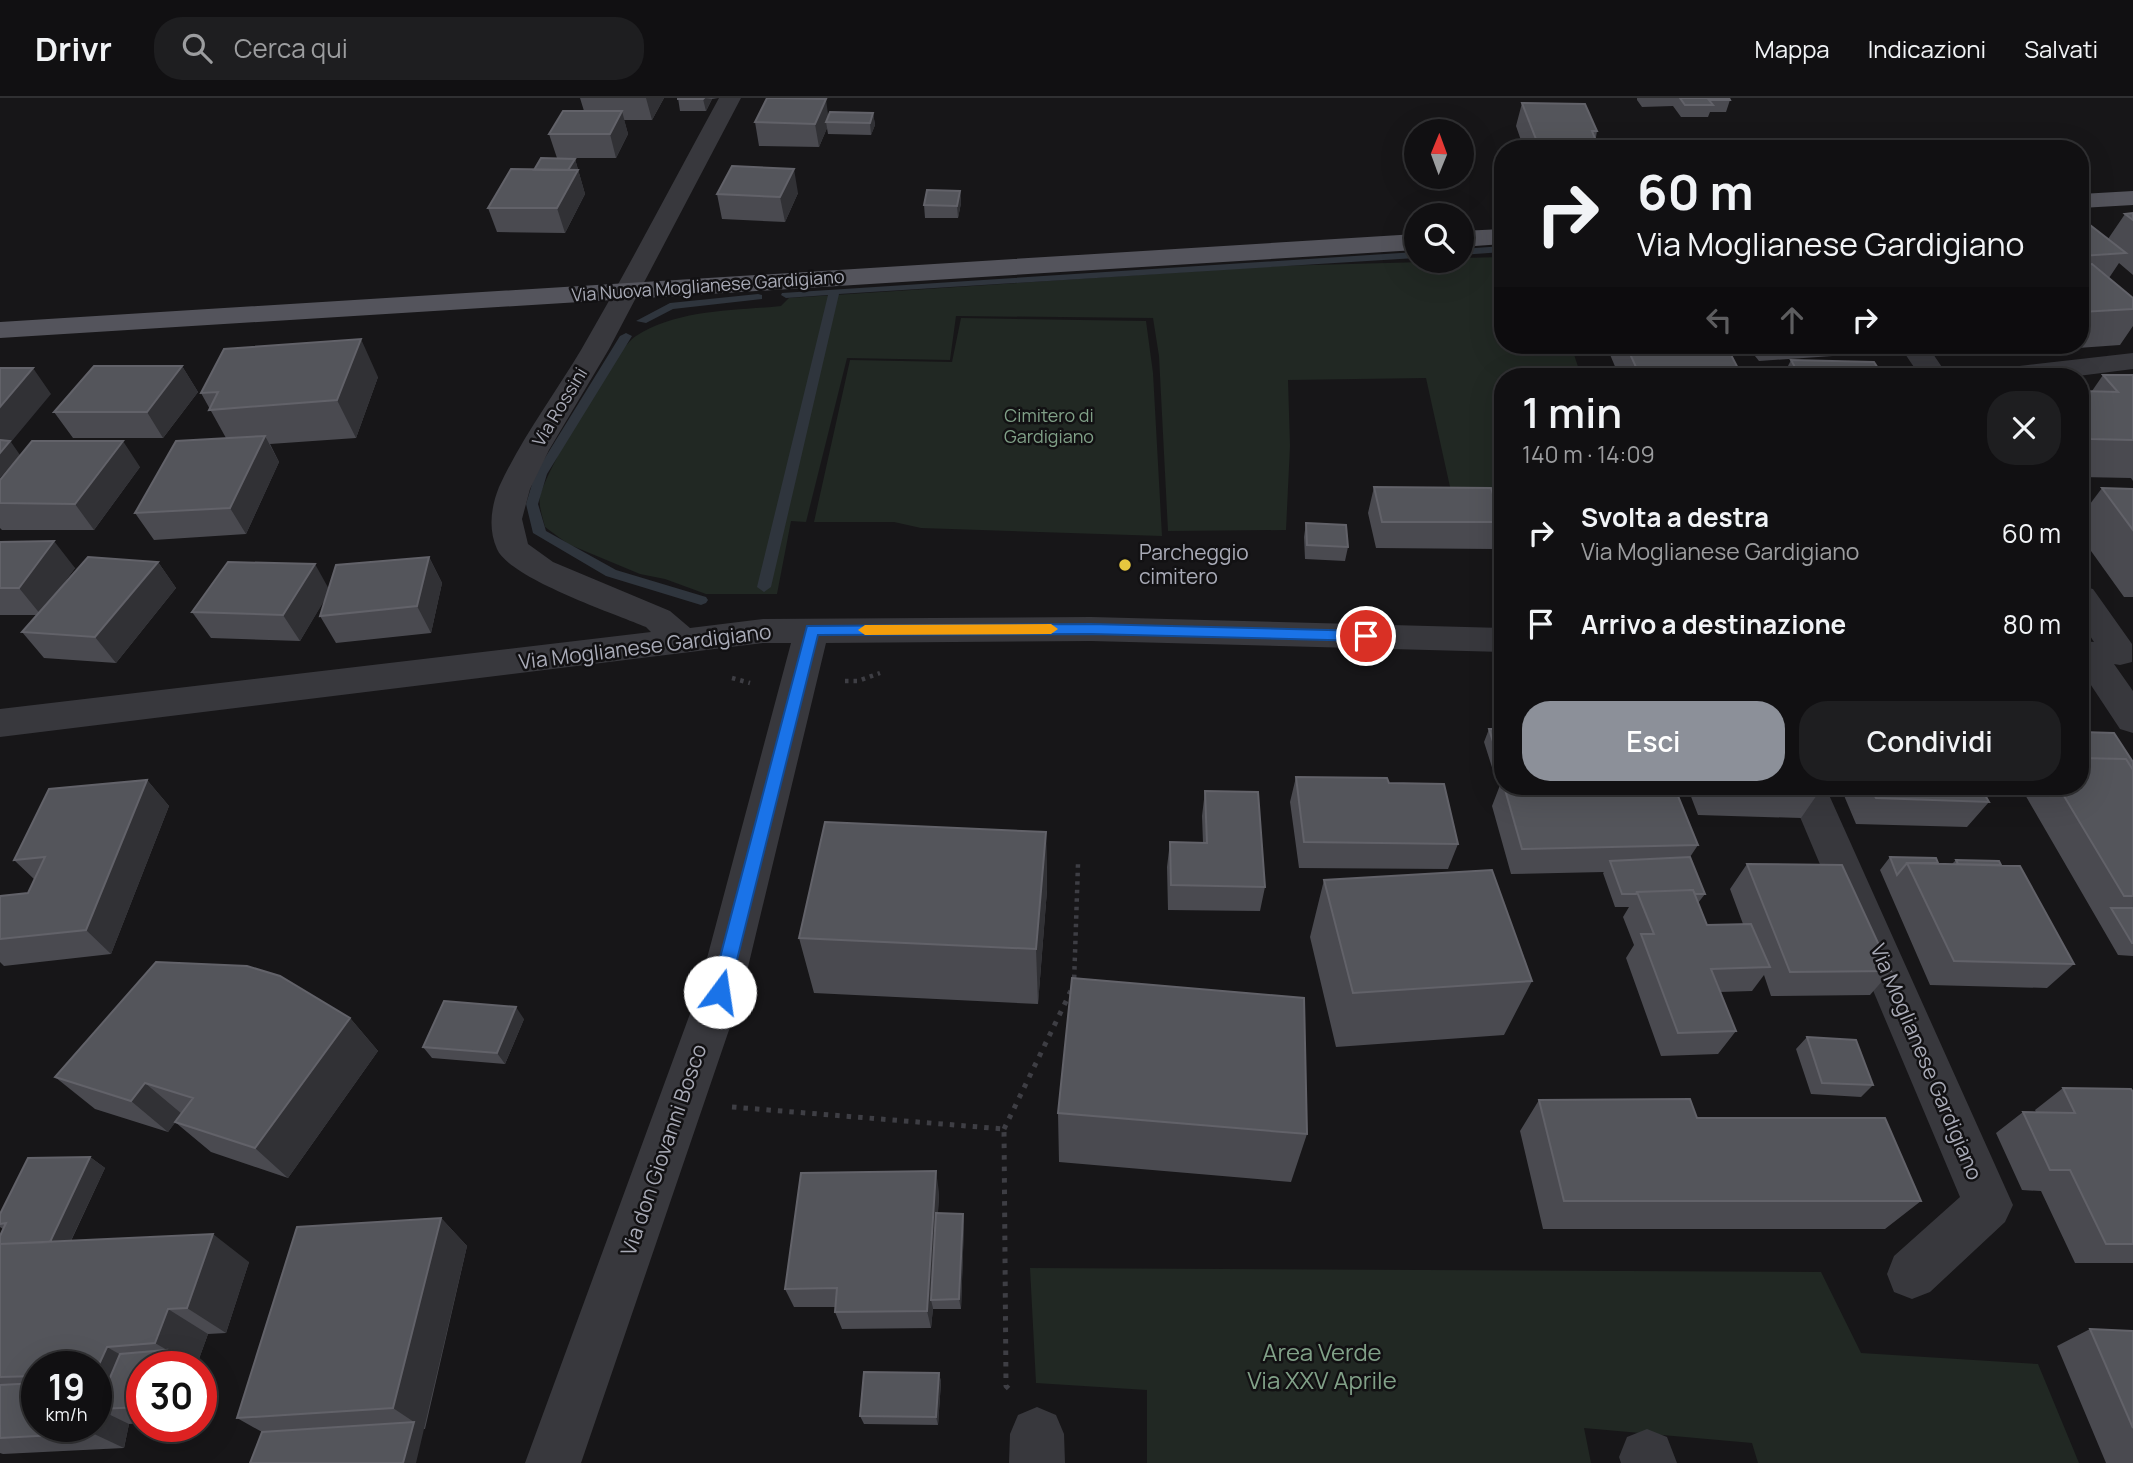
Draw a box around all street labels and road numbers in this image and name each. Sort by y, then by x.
street label: Via Nuova Moglianese Gardigiano [571,263,845,307]
street label: Via Rossini [526,362,592,450]
street label: Via Moglianese Gardigiano [517,617,773,675]
street label: Via Moglianese Gardigiano [1864,939,1989,1184]
street label: Via don Giovanni Bosco [614,1040,712,1259]

